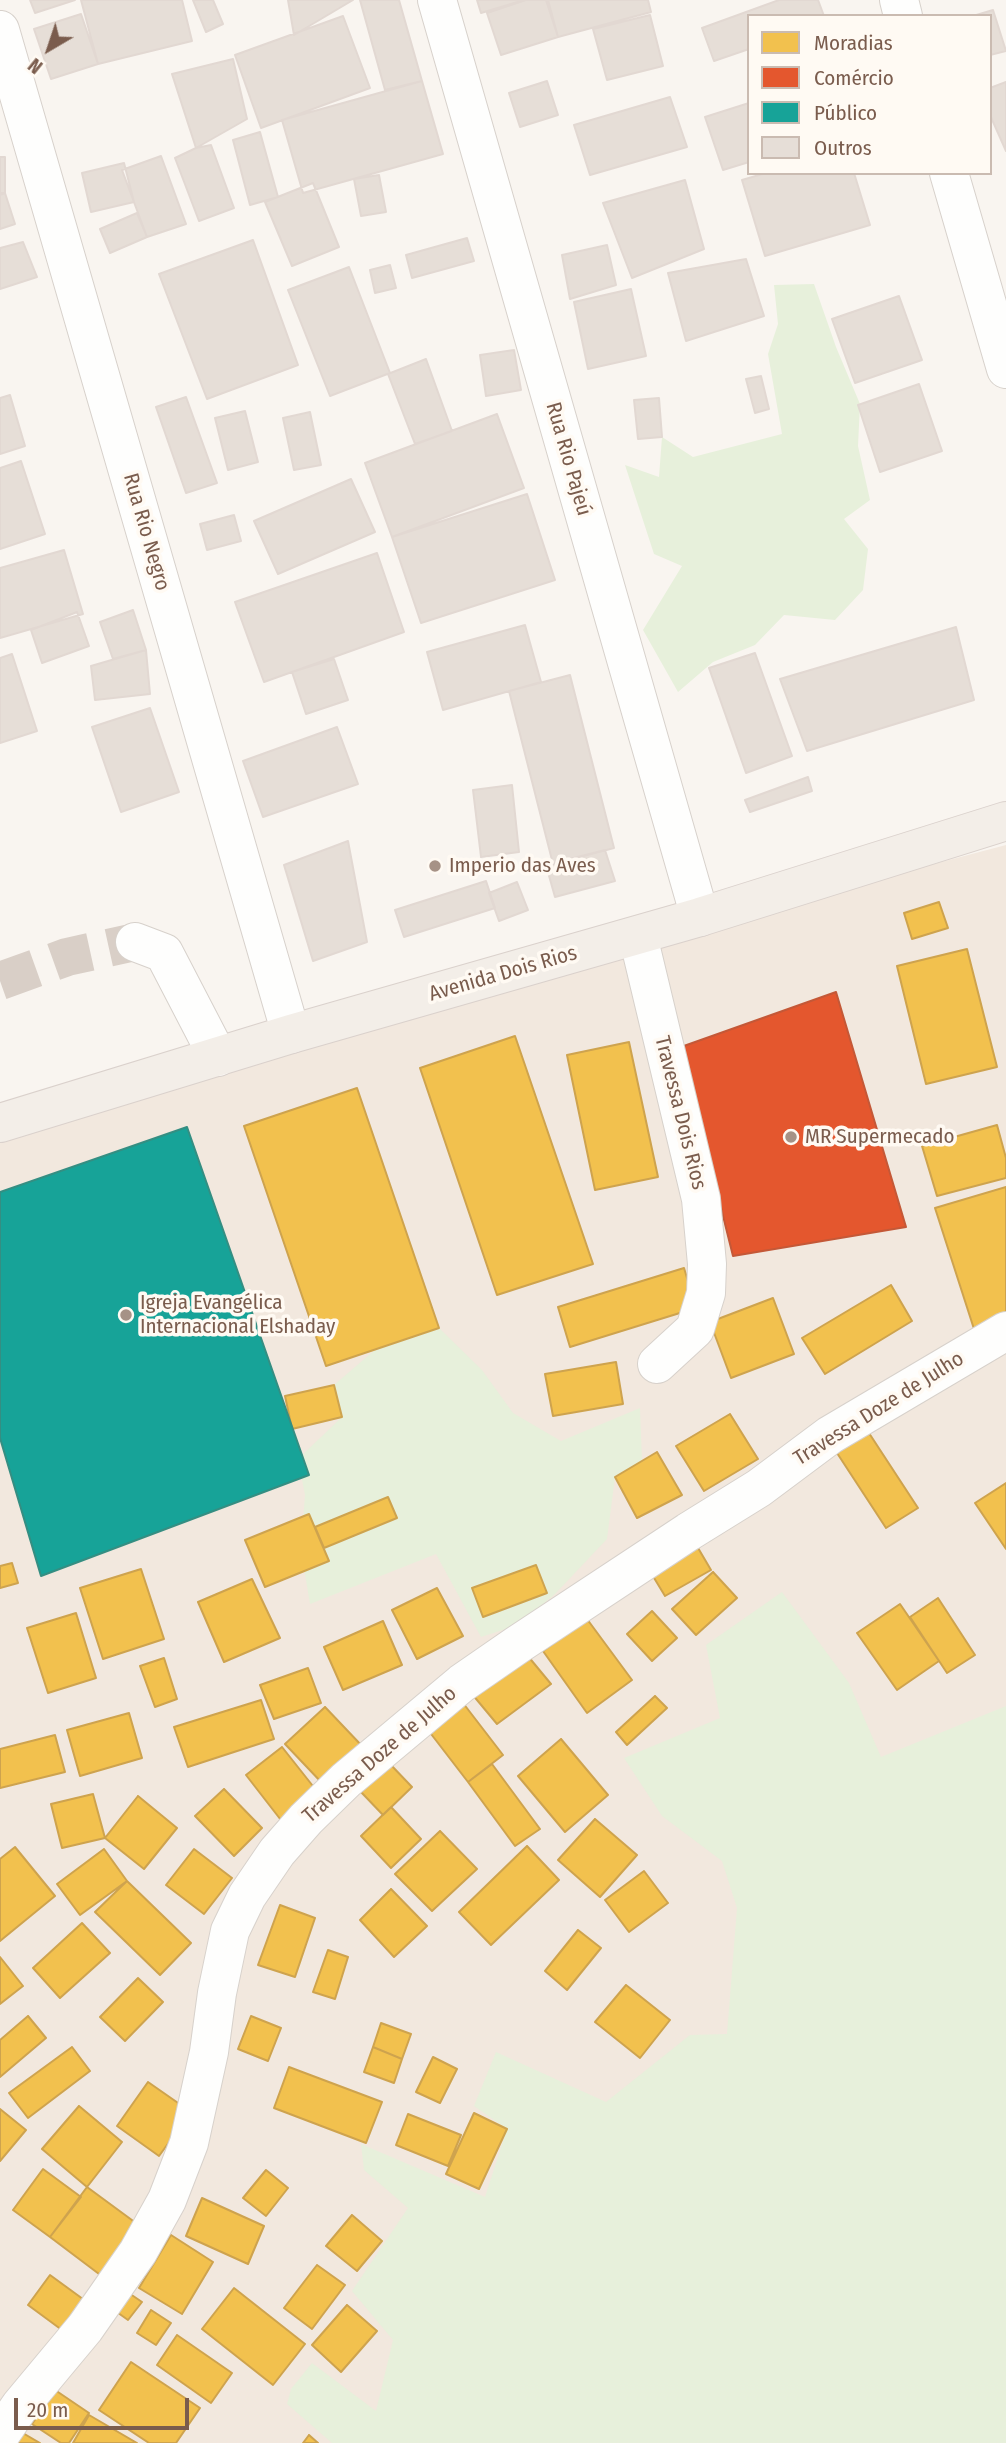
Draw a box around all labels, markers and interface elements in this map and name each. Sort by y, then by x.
north arrow [14,14,84,84]
legend [747,14,992,175]
text: Moradias [814,30,893,56]
text: N [24,53,47,78]
text: Comércio [814,65,894,91]
text: Público [814,100,877,126]
text: Outros [814,135,872,161]
street label: Rua Rio Pajeú [540,399,596,519]
street label: Rua Rio Negro [117,470,175,594]
place label: Imperio das Aves [449,853,596,879]
marker: Imperio das Aves [427,858,443,874]
street label: Avenida Dois Rios [426,941,580,1007]
street label: Travessa Dois Rios [649,1034,711,1192]
place label: MR Supermecado [805,1124,954,1150]
marker: MR Supermecado [783,1129,799,1145]
place label: Igreja Evangélica Internacional Elshaday [140,1290,335,1340]
marker: Igreja Evangélica Internacional Elshaday [118,1307,134,1323]
street label: Travessa Doze de Julho [789,1346,969,1472]
street label: Travessa Doze de Julho [298,1681,462,1829]
scale bar [18,2384,192,2428]
text: 20 m [27,2397,68,2423]

